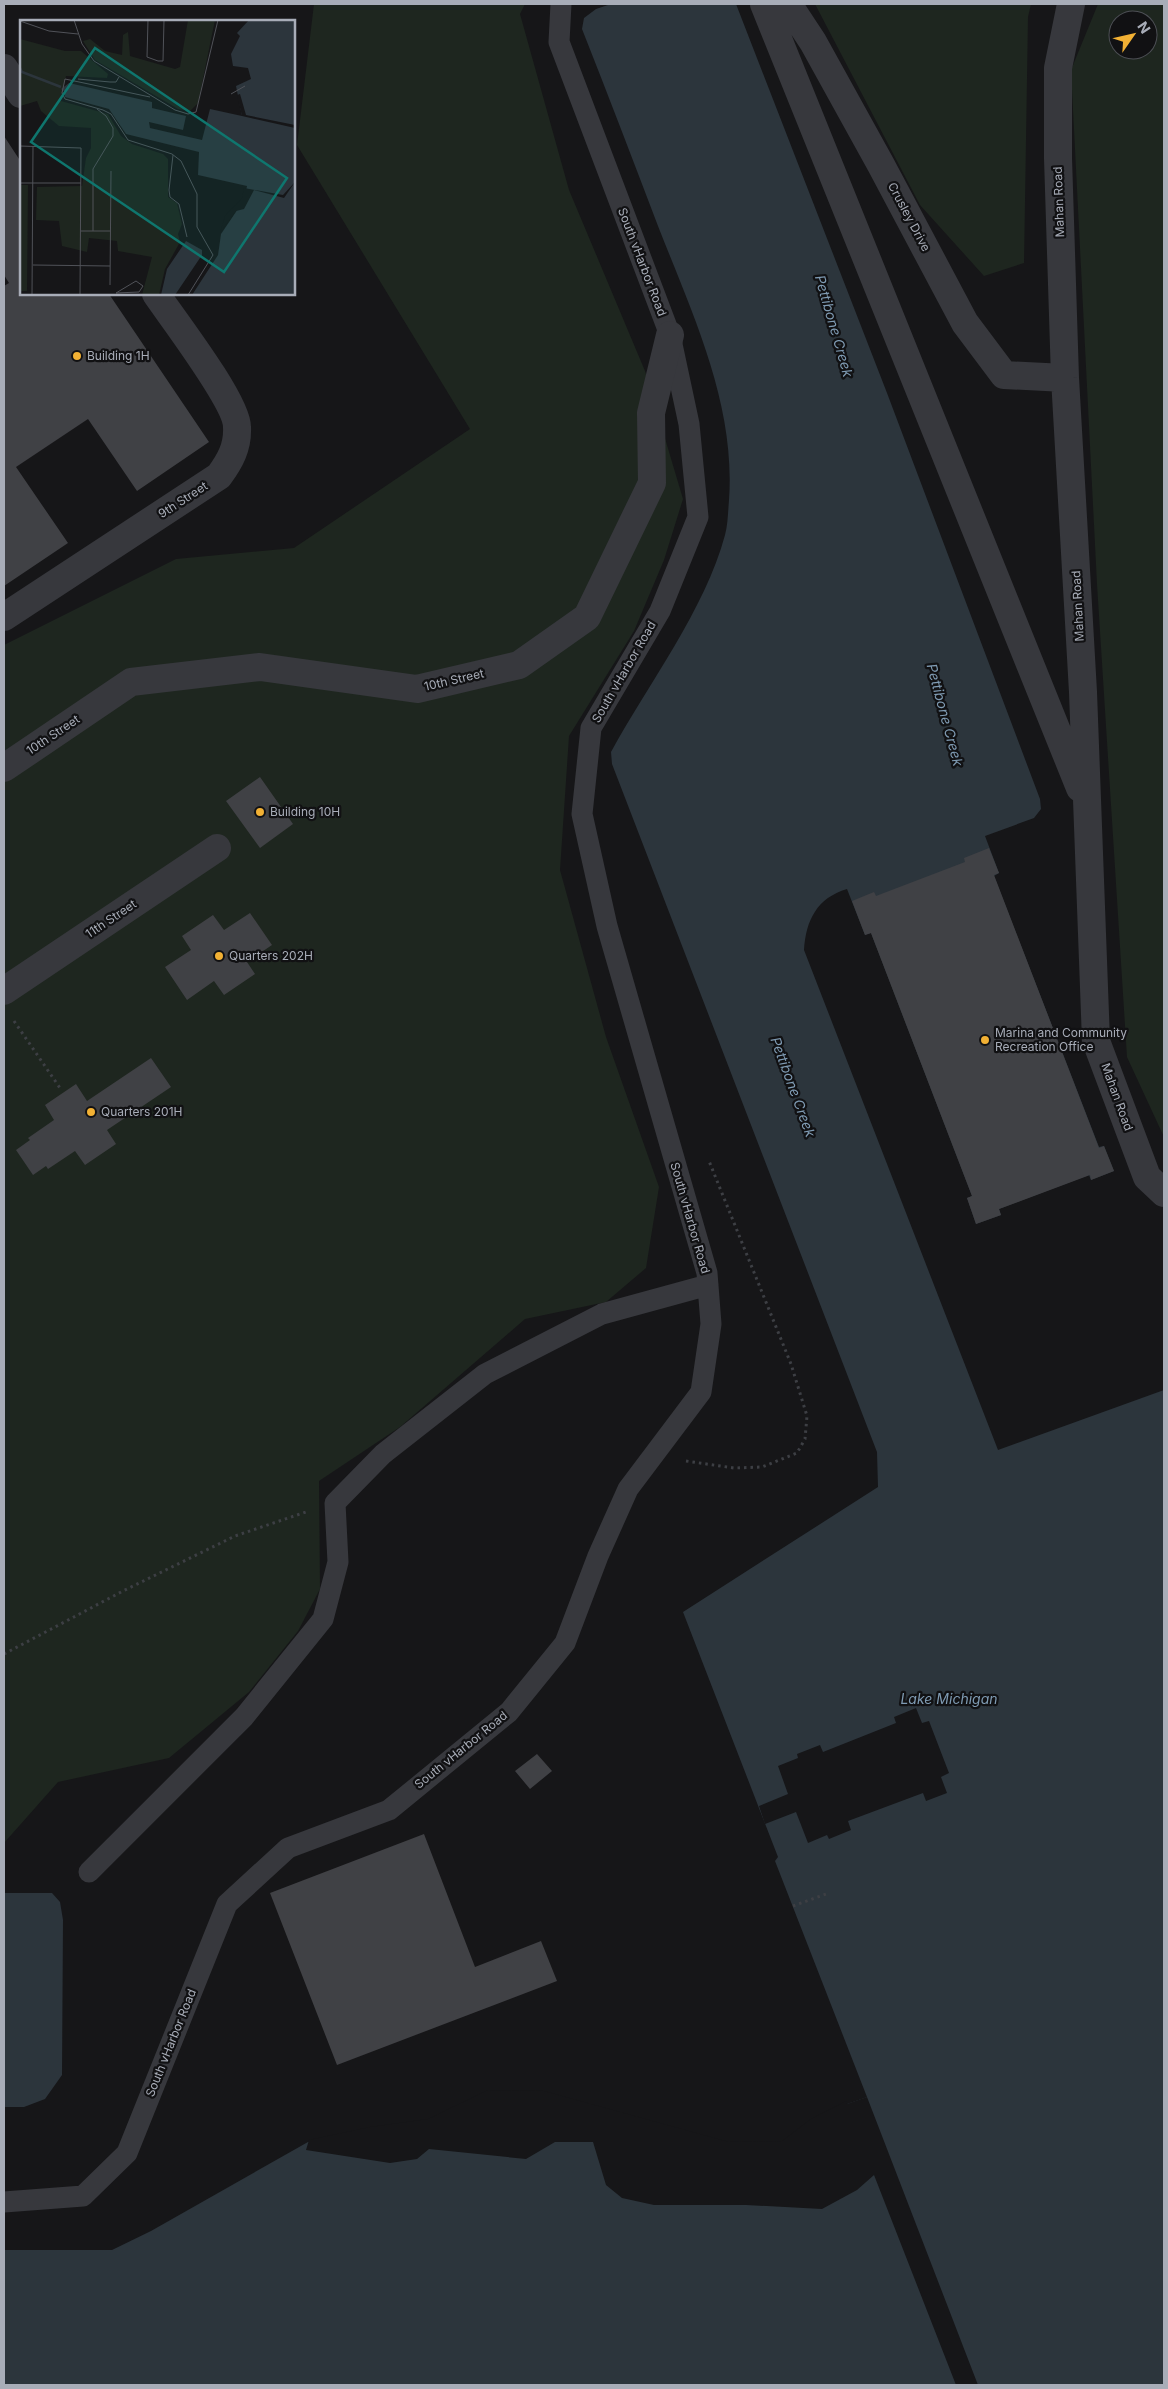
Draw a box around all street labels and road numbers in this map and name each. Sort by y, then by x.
street label: Mahan Road [1050,166,1067,238]
street label: Crusley Drive [885,180,934,254]
street label: South vHarbor Road [615,205,670,318]
street label: 9th Street [155,478,210,521]
street label: Mahan Road [1068,570,1087,642]
street label: South vHarbor Road [588,618,659,725]
street label: 10th Street [423,665,485,694]
street label: 10th Street [23,711,82,758]
street label: 11th Street [82,896,139,941]
street label: Mahan Road [1098,1061,1137,1133]
street label: South vHarbor Road [667,1161,714,1275]
street label: South vHarbor Road [411,1708,510,1792]
street label: South vHarbor Road [142,1987,199,2099]

